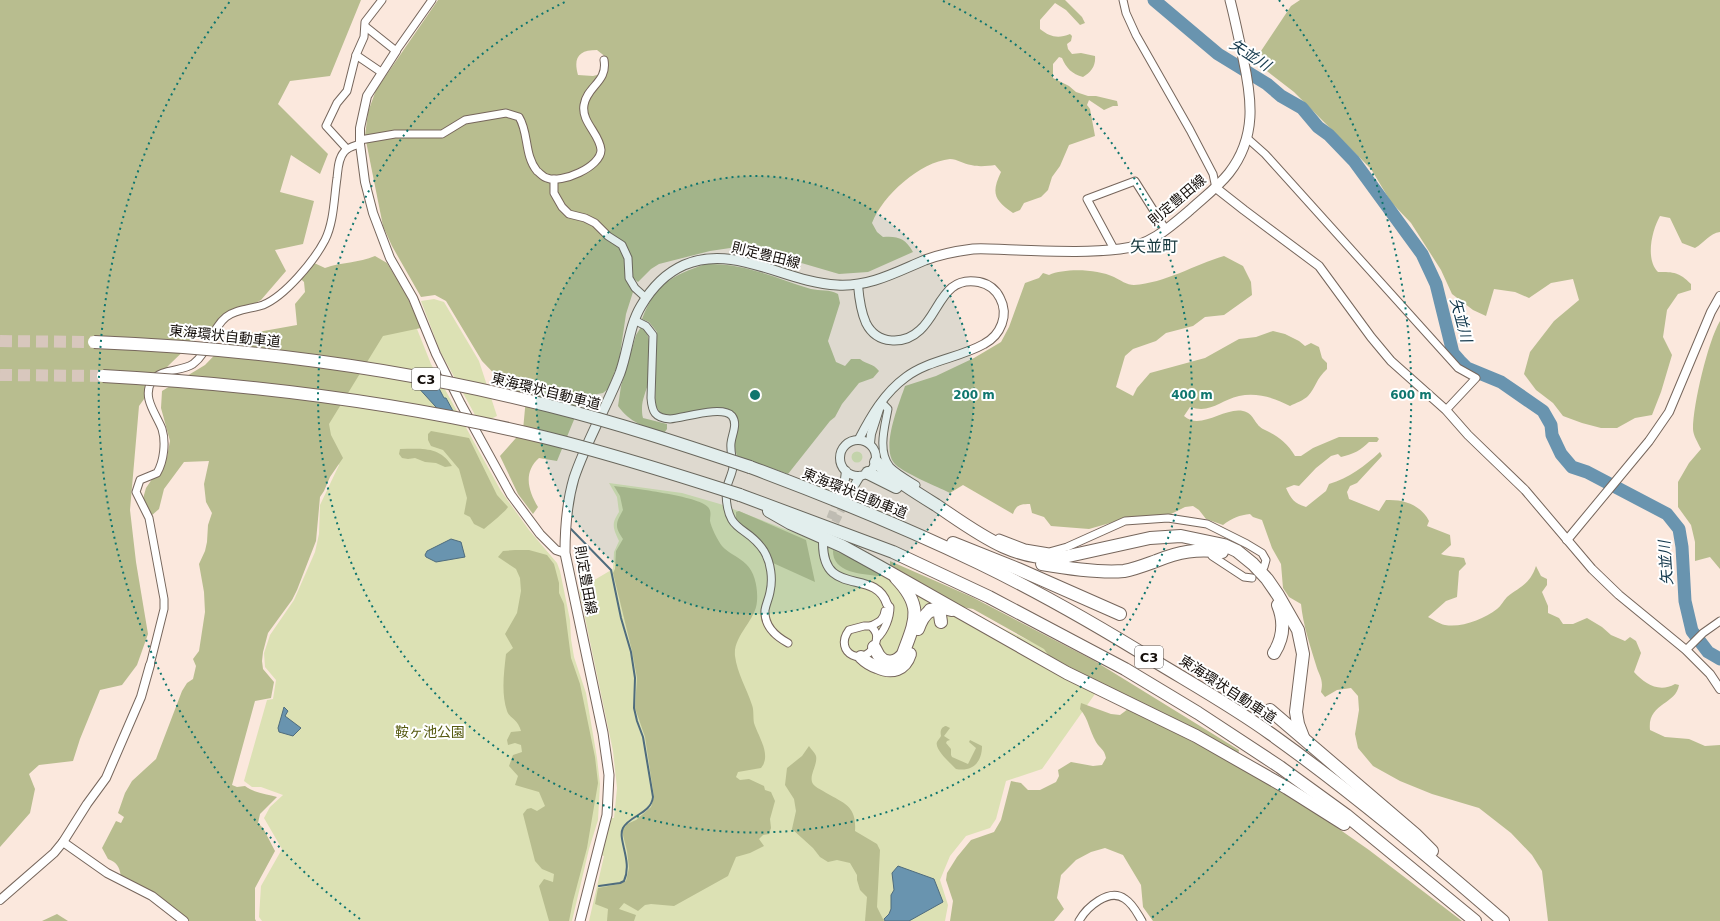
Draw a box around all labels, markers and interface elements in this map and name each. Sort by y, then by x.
water label: 矢並川 [1226,35,1275,76]
street label: 則定豊田線 [1145,171,1209,229]
district label: 矢並町 [1130,237,1178,256]
street label: 則定豊田線 [730,239,802,271]
water label: 矢並川 [1446,296,1476,346]
street label: 東海環状自動車道 [168,322,282,350]
road number: C3 [412,368,440,390]
street label: 東海環状自動車道 [490,370,602,412]
centre of rings [748,388,762,402]
text: 200 m [953,388,995,402]
text: 400 m [1171,388,1213,402]
text: 600 m [1390,388,1432,402]
street label: 東海環状自動車道 [800,465,910,521]
water label: 矢並川 [1655,538,1677,586]
street label: 則定豊田線 [572,544,600,616]
road number: C3 [1135,646,1163,668]
street label: 東海環状自動車道 [1177,652,1279,726]
park label: 鞍ヶ池公園 [395,724,465,740]

